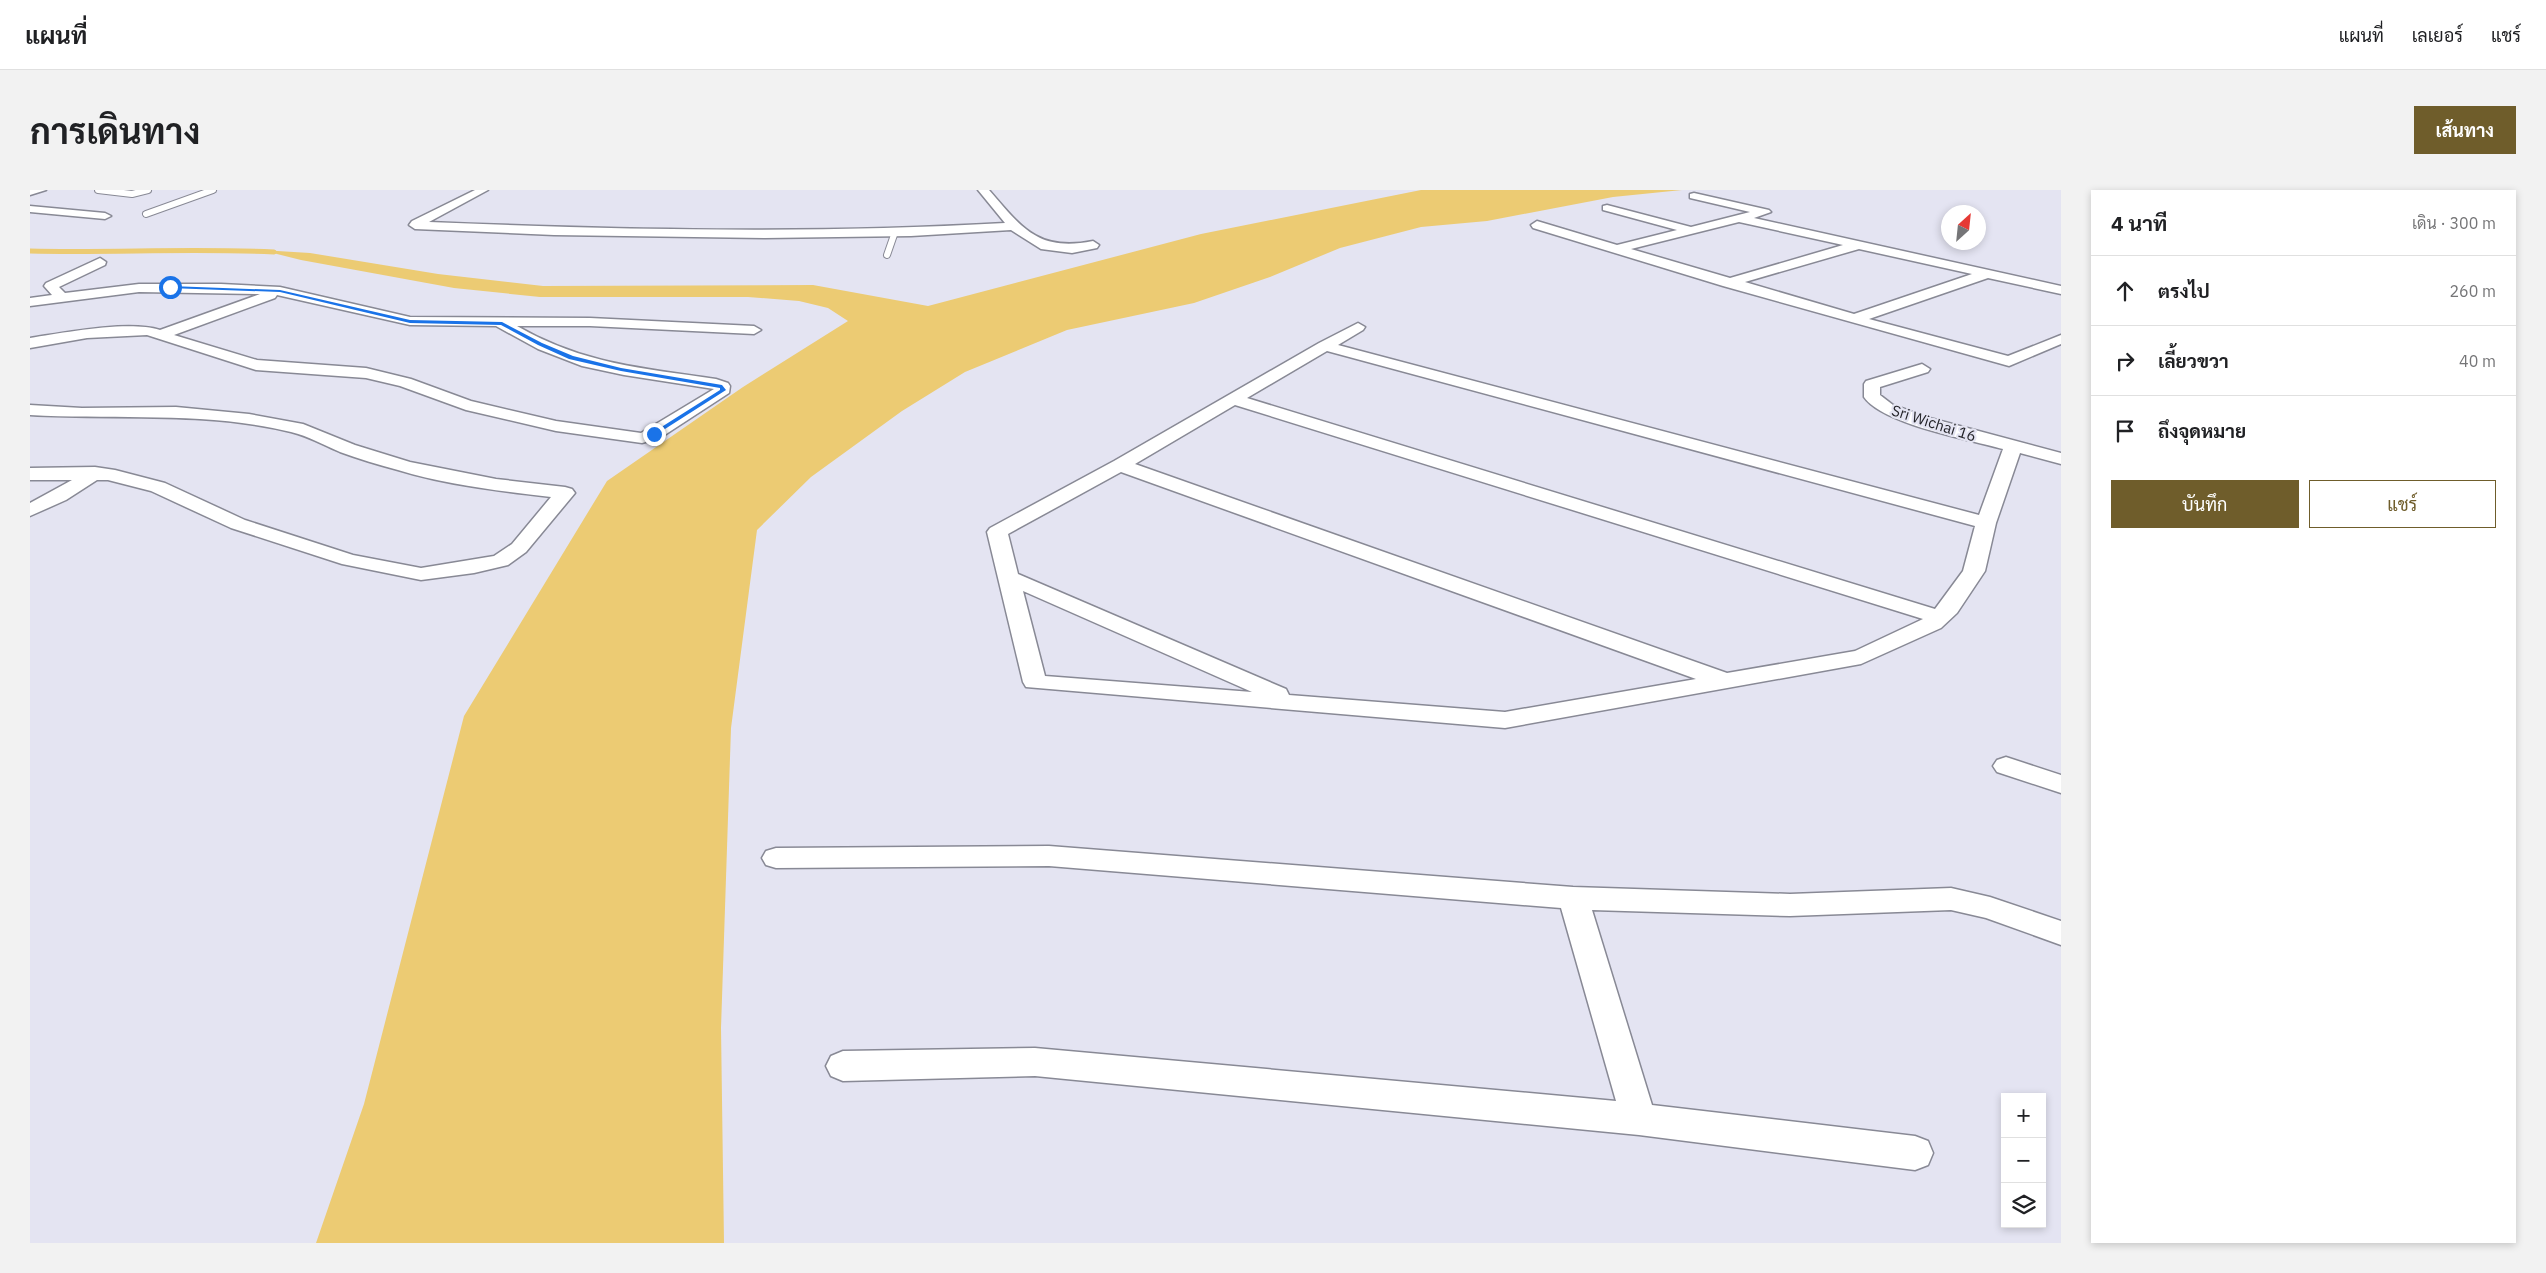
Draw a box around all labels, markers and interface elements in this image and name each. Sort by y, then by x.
text: แผนที่ [25,19,87,51]
text: แผนที่ [2339,24,2384,47]
text: เลเยอร์ [2412,24,2463,47]
text: แชร์ [2491,24,2521,47]
button: เส้นทาง [2414,106,2516,154]
text: การเดินทาง [30,108,200,154]
north arrow [1941,205,1986,250]
text: 4 นาที [2111,209,2167,237]
text: เดิน · 300 m [2412,213,2496,233]
route start [159,276,182,299]
icon: ahead [2111,277,2139,305]
text: ตรงไป [2158,279,2210,303]
text: 260 m [2449,281,2496,301]
icon: right [2111,347,2139,375]
text: เลี้ยวขวา [2158,349,2229,373]
text: 40 m [2459,351,2496,371]
street label: Sri Wichai 16 [1889,400,1979,446]
icon: arrive [2111,417,2139,445]
text: ถึงจุดหมาย [2158,419,2246,443]
route end [643,423,666,446]
button: บันทึก [2111,480,2299,528]
button: แชร์ [2309,480,2496,528]
map controls [2001,1093,2046,1228]
button: + [2001,1093,2046,1138]
button: − [2001,1138,2046,1183]
button: layers [2001,1183,2046,1228]

